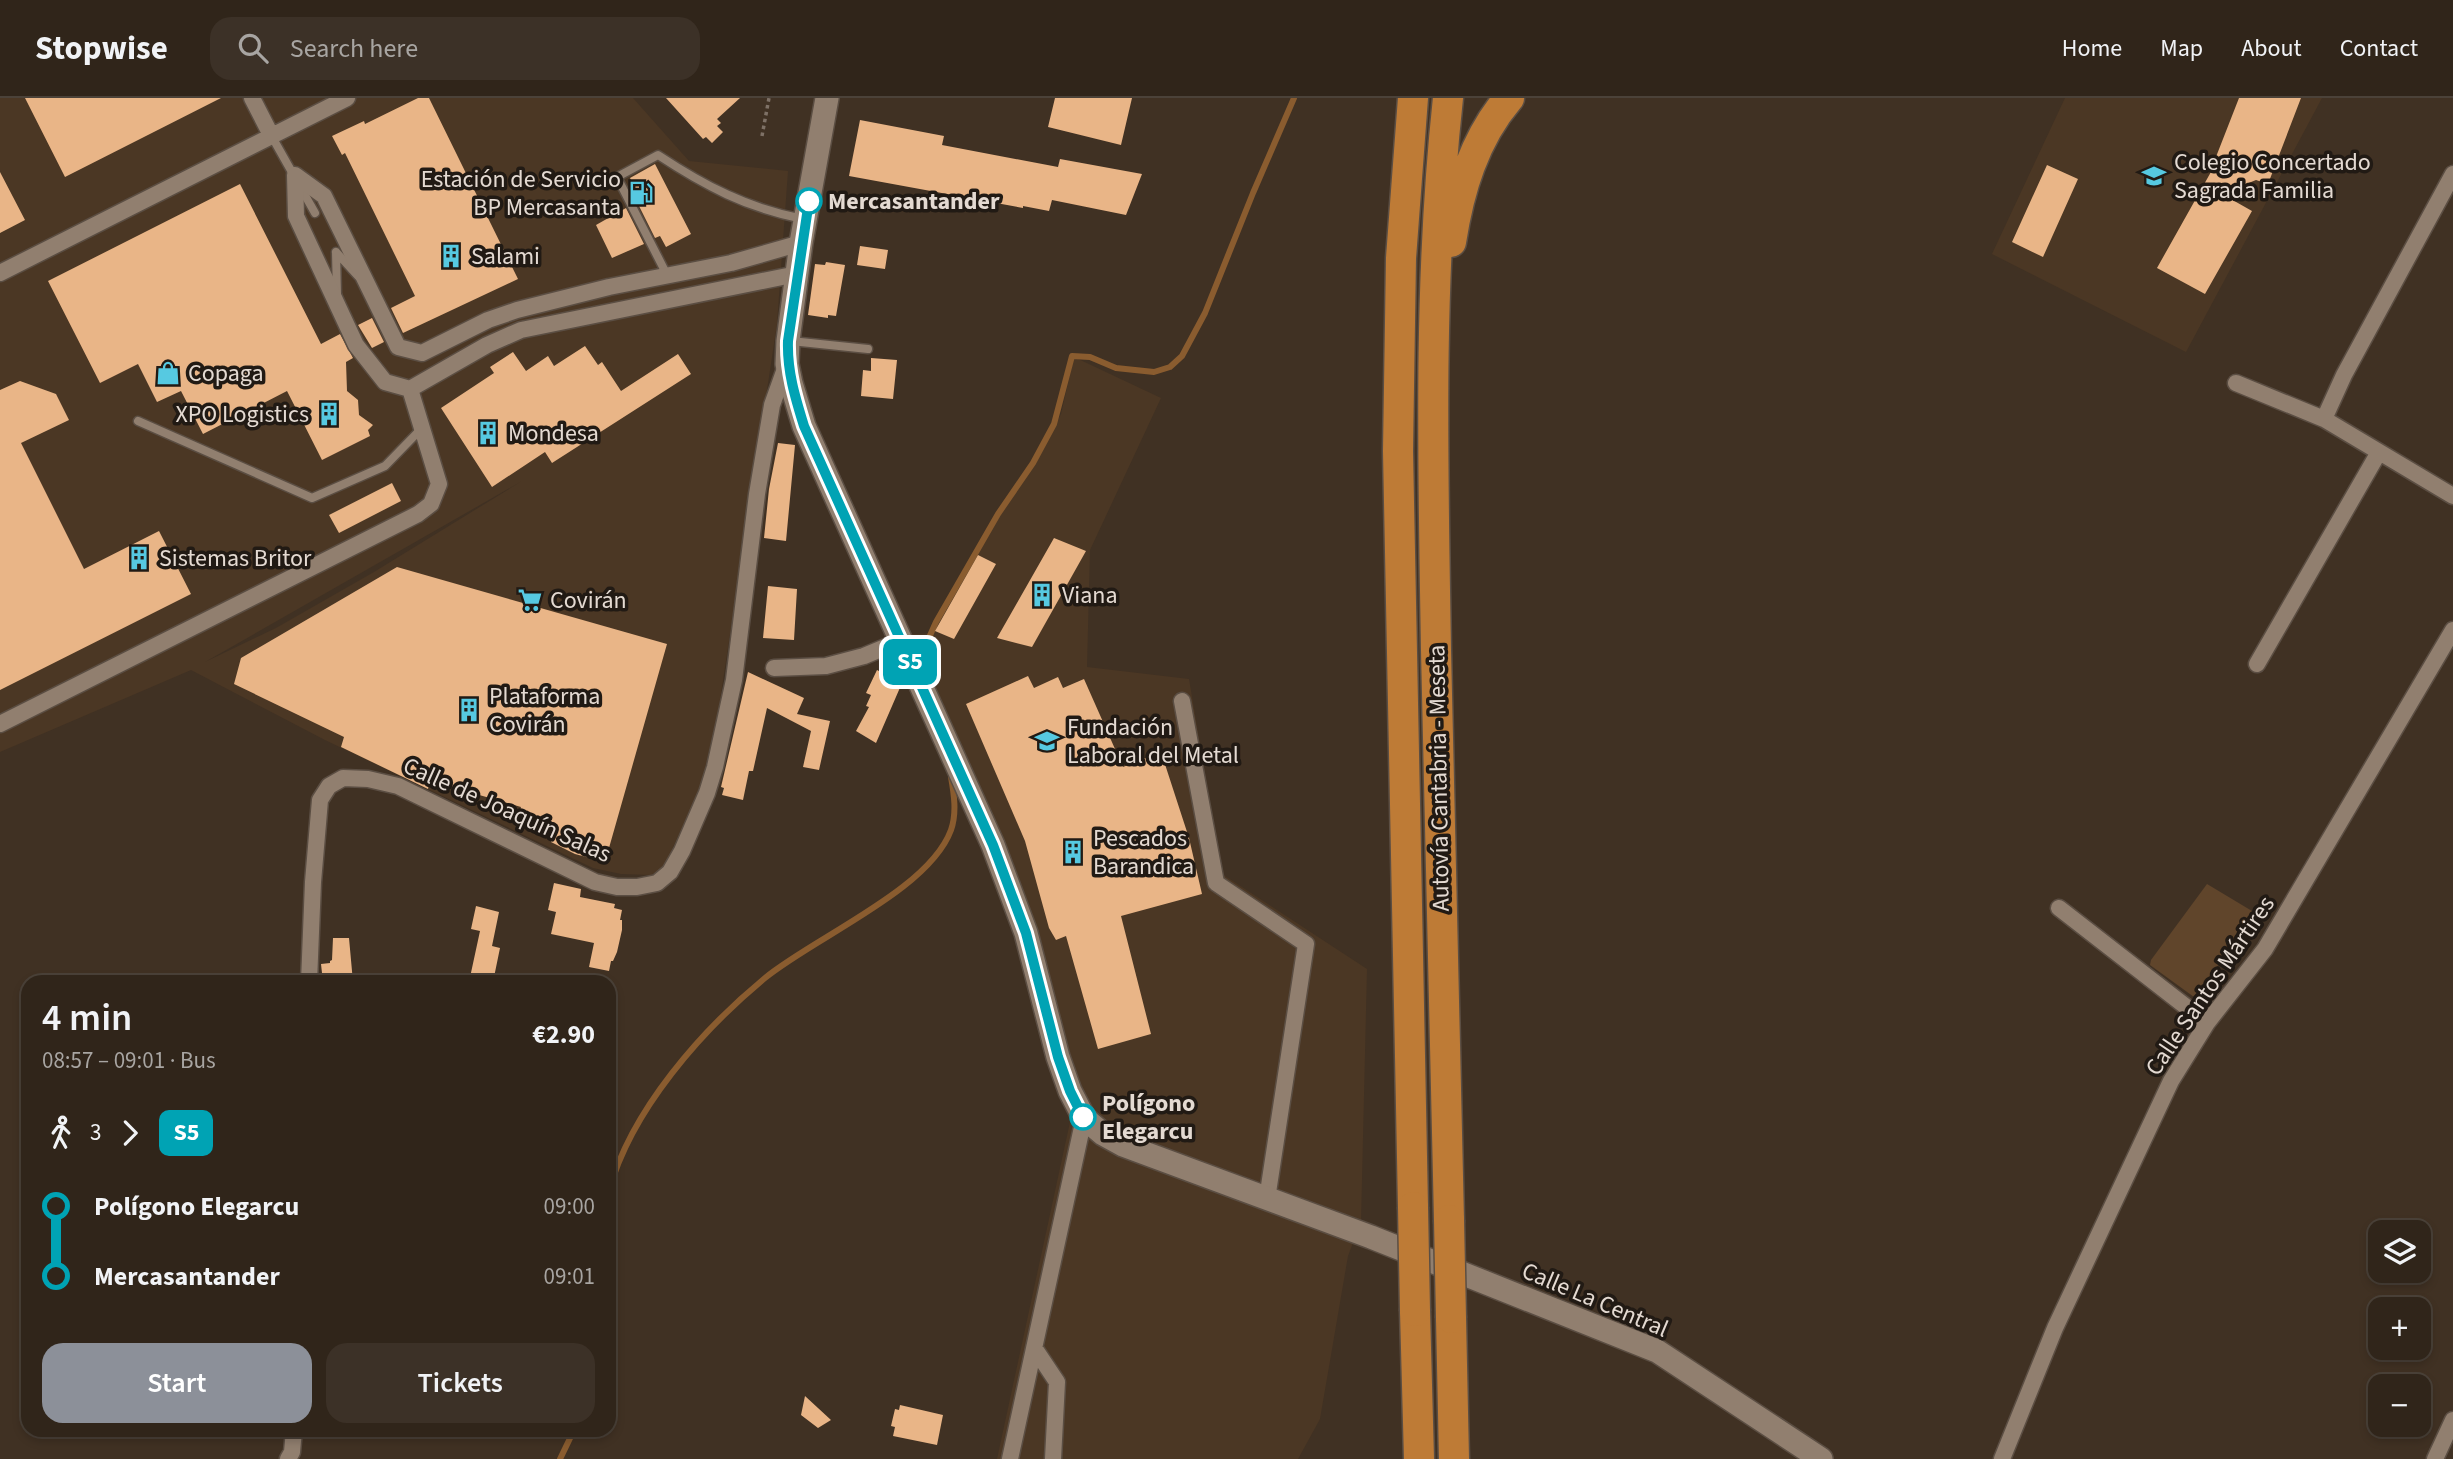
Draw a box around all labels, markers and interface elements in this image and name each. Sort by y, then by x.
search box [210,17,700,80]
text: Stopwise [35,25,168,72]
icon: search [234,29,272,67]
text: Search here [290,30,418,67]
text: Home [2062,31,2122,66]
text: Map [2160,31,2203,66]
text: About [2241,31,2302,66]
text: Contact [2340,31,2418,66]
place label: Colegio Concertado Sagrada Familia [2174,145,2371,208]
place label: Estación de Servicio BP Mercasanta [421,162,621,225]
school or university icon: Colegio Concertado Sagrada Familia [2140,162,2168,190]
fuel station icon: Estación de Servicio BP Mercasanta [627,179,655,207]
place label: Mercasantander [828,184,1000,219]
marker: Mercasantander [796,188,822,214]
place label: Salami [471,239,540,274]
building icon: Salami [437,242,465,270]
place label: Copaga [188,356,264,391]
shop icon: Copaga [154,359,182,387]
place label: XPO Logistics [175,397,309,432]
building icon: XPO Logistics [315,400,343,428]
place label: Mondesa [508,416,599,451]
building icon: Mondesa [474,419,502,447]
place label: Sistemas Britor [159,541,312,576]
building icon: Sistemas Britor [125,544,153,572]
place label: Viana [1062,578,1118,613]
building icon: Viana [1028,581,1056,609]
place label: Covirán [550,583,627,618]
supermarket icon: Covirán [516,586,544,614]
line badge: S5 [878,639,942,685]
text: S5 [897,644,923,679]
street label: Autovía Cantabria - Meseta [1419,644,1459,912]
place label: Plataforma Covirán [489,679,600,742]
building icon: Plataforma Covirán [455,696,483,724]
place label: Fundación Laboral del Metal [1067,710,1239,773]
school or university icon: Fundación Laboral del Metal [1033,727,1061,755]
street label: Calle de Joaquín Salas [397,748,617,872]
place label: Pescados Barandica [1093,821,1194,884]
building icon: Pescados Barandica [1059,838,1087,866]
street label: Calle Santos Mártires [2137,889,2283,1083]
text: 4 min [42,991,132,1045]
text: €2.90 [532,1016,595,1053]
text: 08:57 – 09:01 · Bus [42,1044,216,1077]
place label: Polígono Elegarcu [1102,1086,1195,1149]
marker: Polígono Elegarcu [1070,1104,1096,1130]
icon: walk [42,1114,80,1152]
icon: forward [111,1114,149,1152]
text: S5 [173,1115,199,1150]
text: 3 [90,1116,101,1149]
text: Polígono Elegarcu [94,1188,299,1225]
text: 09:00 [544,1190,595,1223]
map controls [2368,1220,2431,1437]
button: layers [2368,1220,2431,1283]
street label: Calle La Central [1516,1253,1674,1347]
text: Mercasantander [94,1258,280,1295]
text: 09:01 [544,1260,595,1293]
button: + [2368,1297,2431,1360]
button: Start [42,1343,312,1423]
button: Tickets [326,1343,595,1423]
button: − [2368,1374,2431,1437]

